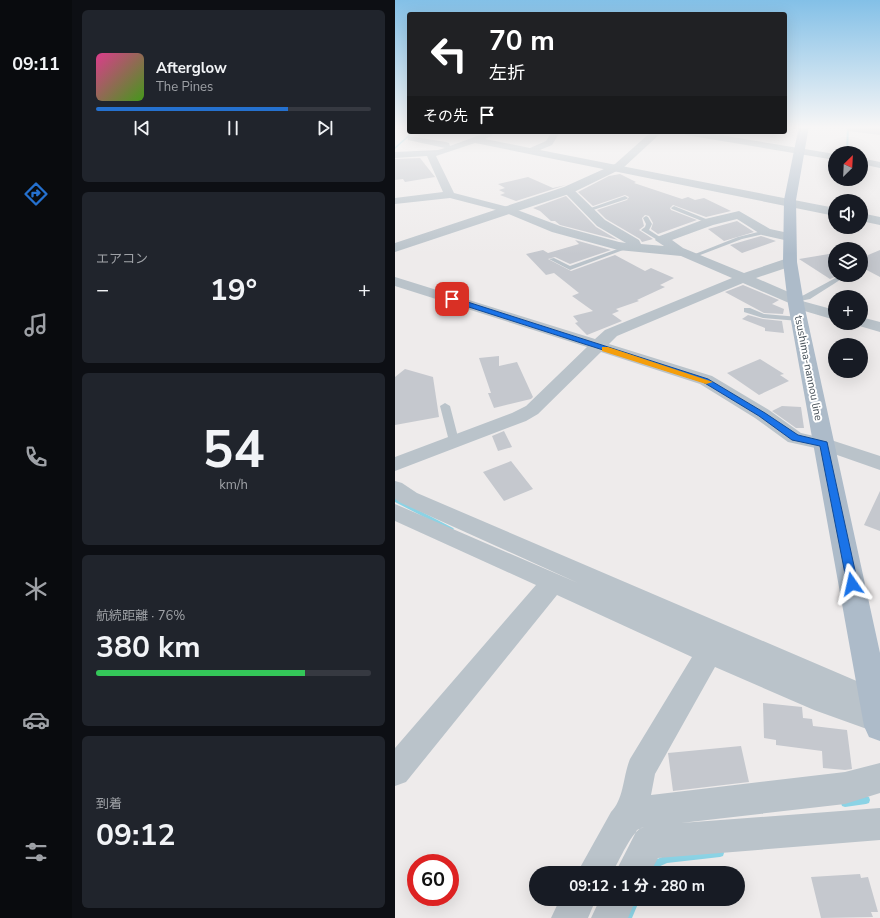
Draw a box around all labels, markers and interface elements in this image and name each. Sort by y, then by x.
text: 70 m [489,22,555,60]
icon: left [423,28,475,80]
text: 09:11 [12,52,60,76]
text: Afterglow [156,58,227,78]
text: 左折 [489,61,525,85]
text: The Pines [156,78,213,96]
icon: arrive [476,104,498,126]
text: その先 [423,106,468,126]
icon: previous [131,117,153,139]
icon: pause [222,117,244,139]
icon: next [314,117,336,139]
north arrow [828,146,868,186]
map controls [828,146,868,378]
icon: directions [22,180,50,208]
button: sound [828,194,868,234]
button: layers [828,242,868,282]
text: エアコン [96,250,148,268]
text: 19° [210,270,257,311]
text: − [96,275,109,305]
text: + [358,275,371,305]
pin [435,282,469,316]
icon: arrive [441,288,463,310]
button: + [828,290,868,330]
icon: music [22,311,50,339]
street label: tsushima-nannou line [791,314,826,422]
button: − [828,338,868,378]
text: 54 [202,414,265,485]
icon: phone [22,443,50,471]
text: km/h [219,476,248,494]
position arrow [831,563,873,605]
icon: climate [22,575,50,603]
text: 航続距離 · 76% [96,607,185,625]
text: 380 km [96,627,201,668]
icon: car [22,706,50,734]
text: 到着 [96,795,122,813]
text: 09:12 [96,815,175,856]
icon: filters [22,838,50,866]
speed limit sign: 60 [407,854,459,906]
text: 09:12 · 1 分 · 280 m [569,876,705,896]

